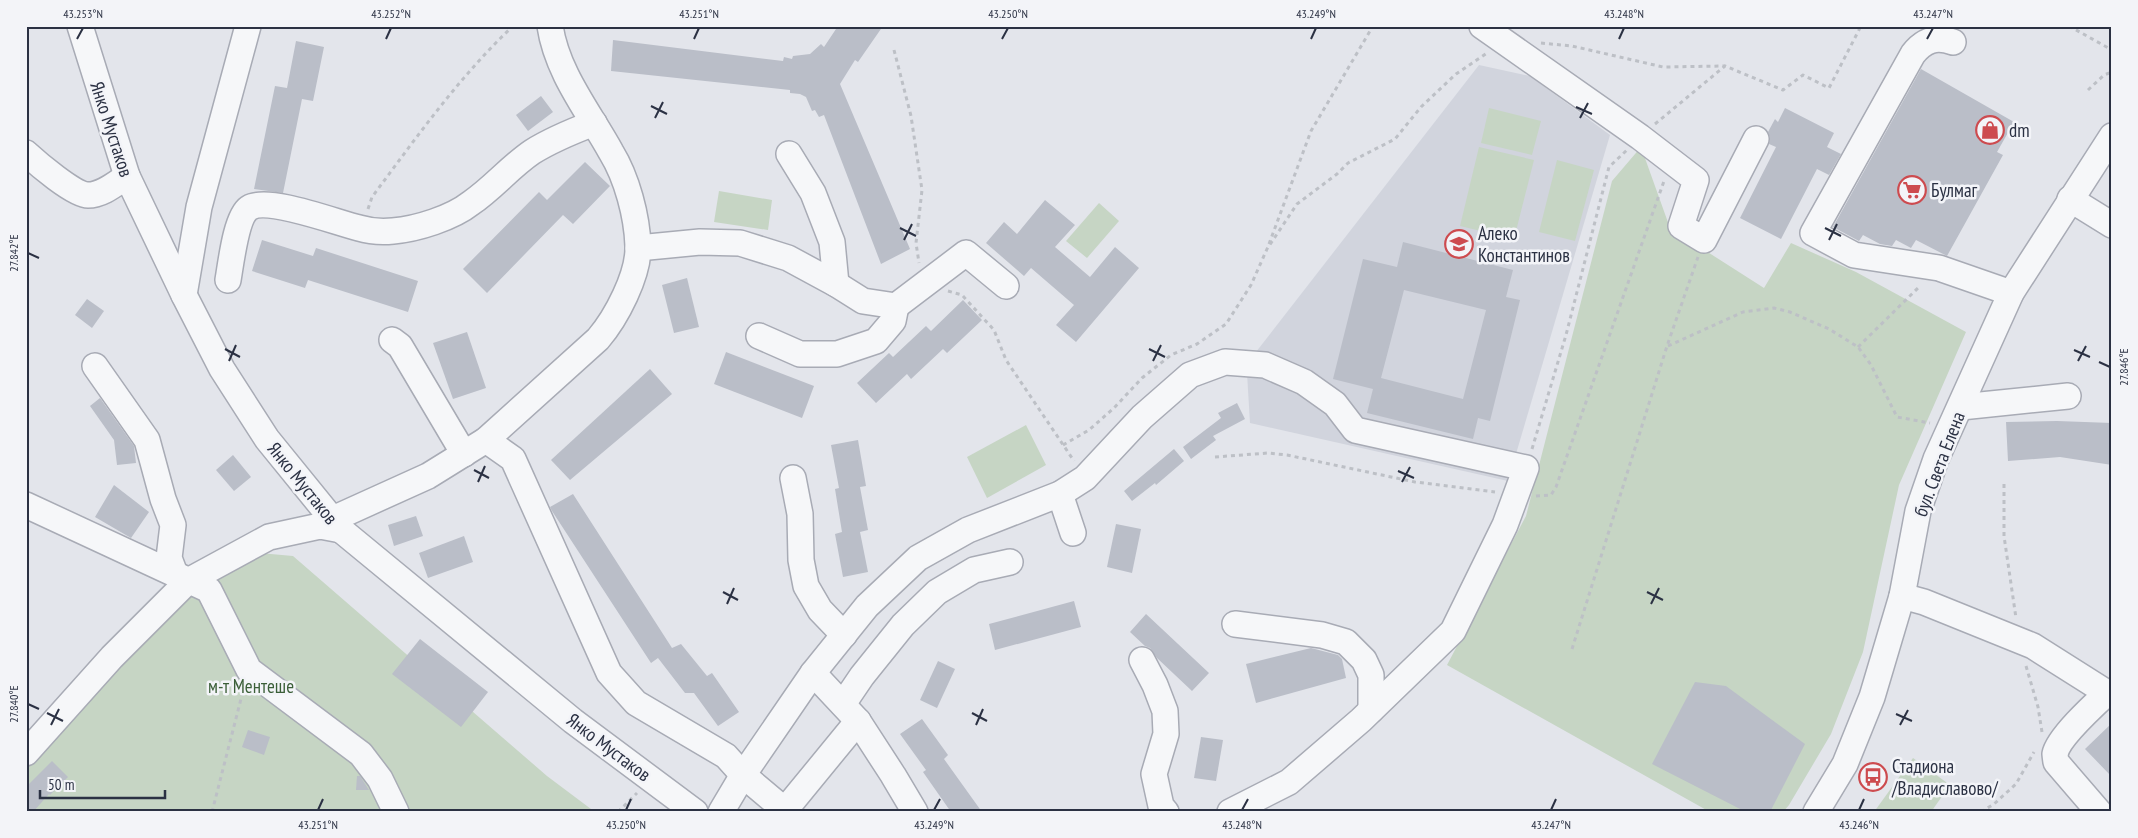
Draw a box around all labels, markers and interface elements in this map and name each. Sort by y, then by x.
text: 43.253°N [63,6,103,21]
text: 43.252°N [371,6,411,21]
text: 43.251°N [679,6,719,21]
text: 43.250°N [988,6,1028,21]
text: 43.249°N [1296,6,1336,21]
text: 43.248°N [1604,6,1644,21]
text: 43.247°N [1913,6,1953,21]
street label: Янко Мустаков [85,78,139,180]
shop icon: dm [1975,115,2005,145]
place label: dm [2009,118,2030,142]
supermarket icon: Булмаг [1897,175,1927,205]
place label: Булмаг [1931,178,1978,202]
place label: Алеко Константинов [1478,221,1570,267]
school or university icon: Алеко Константинов [1444,229,1474,259]
text: 27.842°E [6,234,21,272]
text: 27.846°E [2116,348,2131,386]
street label: бул. Света Елена [1908,408,1970,520]
street label: Янко Мустаков [263,437,343,529]
park label: м-т Ментeше [208,674,294,698]
text: 27.840°E [6,685,21,723]
street label: Янко Мустаков [562,708,656,786]
place label: Стадиона /Владиславово/ [1891,754,1999,800]
bus stop icon: Стадиона /Владиславово/ [1858,762,1888,792]
scale bar [40,768,165,800]
text: 50 m [48,775,74,794]
text: 43.251°N [298,817,338,832]
text: 43.250°N [606,817,646,832]
text: 43.249°N [914,817,954,832]
text: 43.248°N [1222,817,1262,832]
text: 43.247°N [1531,817,1571,832]
text: 43.246°N [1839,817,1879,832]

